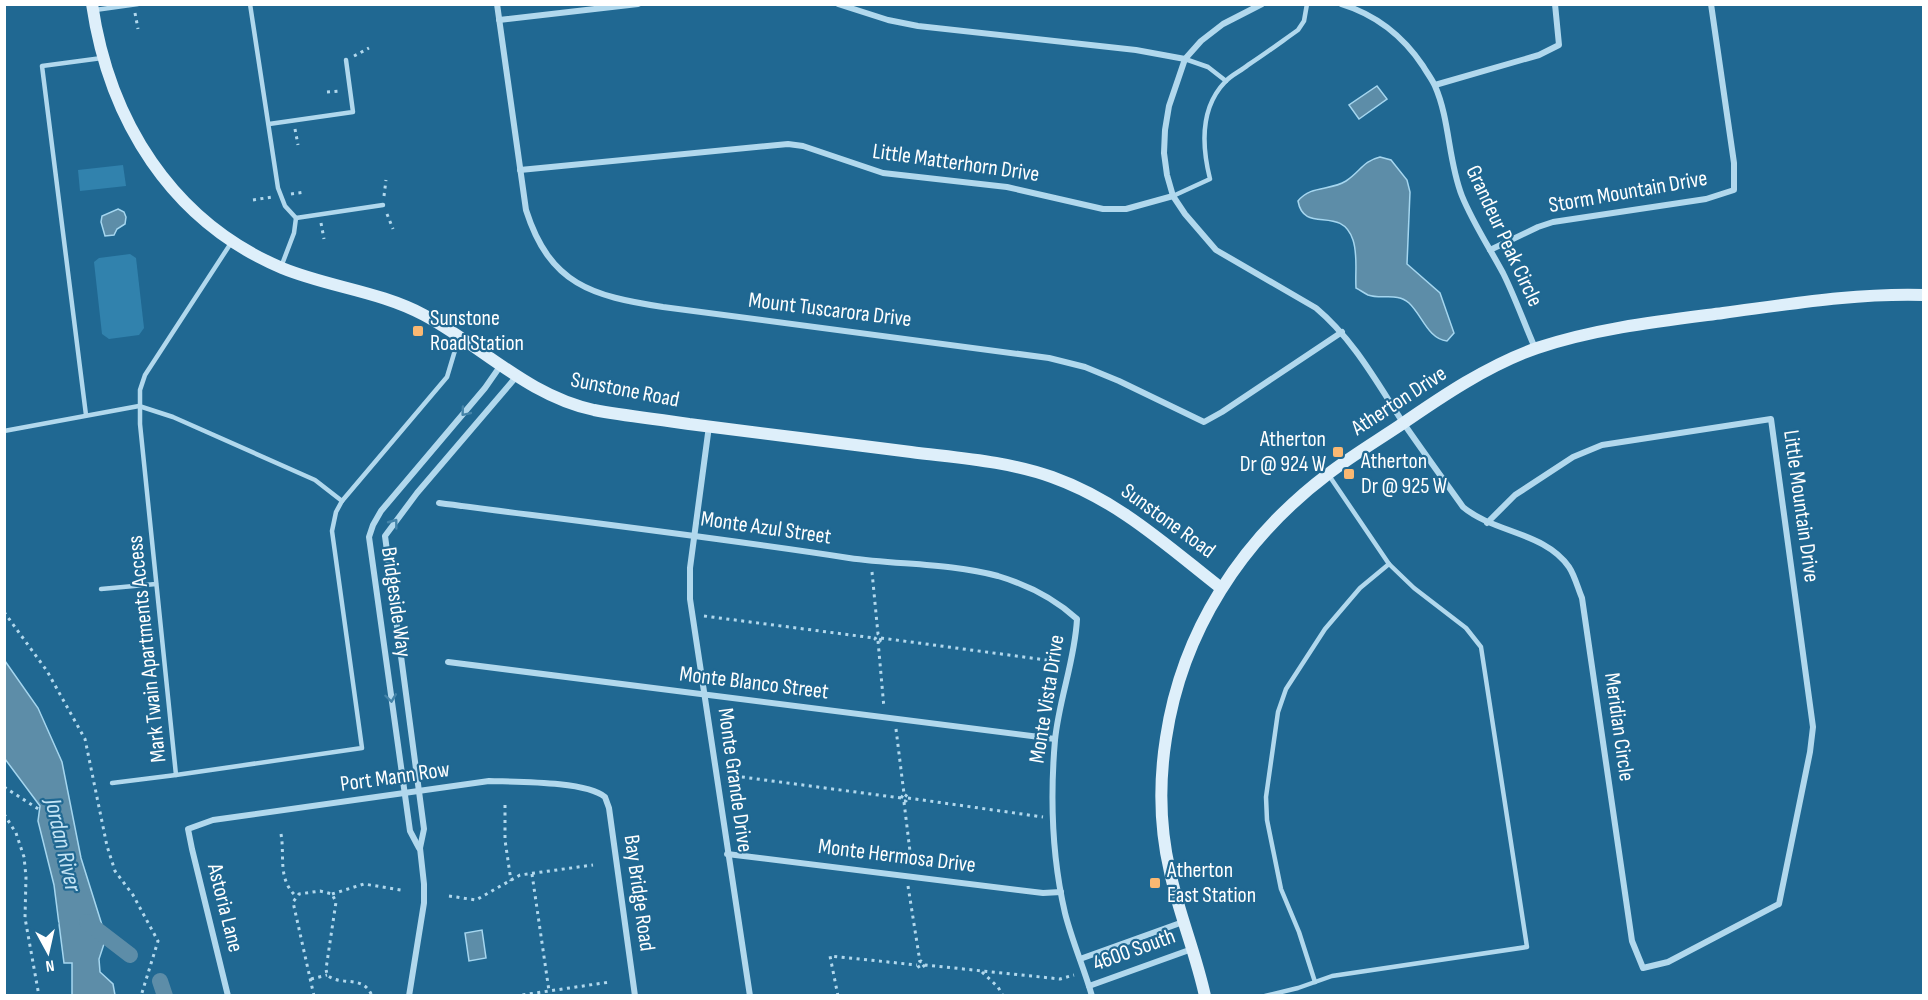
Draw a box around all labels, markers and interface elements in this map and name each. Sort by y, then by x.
street label: Little Matterhorn Drive [871,138,1041,188]
street label: Grandeur Peak Circle [1459,161,1549,311]
street label: Storm Mountain Drive [1547,165,1709,219]
street label: Mount Tuscarora Drive [747,287,913,333]
place label: Sunstone Road Station [430,305,524,357]
marker: Sunstone Road Station [411,324,425,338]
street label: Atherton Drive [1346,360,1452,442]
street label: Sunstone Road [568,366,682,414]
one-way arrow [461,405,472,416]
place label: Atherton Dr @ 924 W [1240,426,1326,478]
street label: Little Mountain Drive [1777,428,1825,584]
marker: Atherton Dr @ 924 W [1331,445,1345,459]
place label: Atherton Dr @ 925 W [1360,448,1447,500]
marker: Atherton Dr @ 925 W [1342,467,1356,481]
street label: Sunstone Road [1116,478,1220,564]
street label: Monte Azul Street [699,505,833,551]
one-way arrow [386,518,397,529]
street label: Mark Twain Apartments Access [122,534,172,764]
street label: Bridgeside Way [375,545,417,659]
street label: Monte Vista Drive [1024,633,1070,765]
street label: Monte Blanco Street [678,660,830,706]
street label: Meridian Circle [1598,671,1640,783]
one-way arrow [384,693,396,702]
street label: Monte Grande Drive [712,706,758,854]
street label: Port Mann Row [338,756,452,798]
water label: Jordan River [38,794,88,896]
street label: Bay Bridge Road [617,833,661,953]
street label: Monte Hermosa Drive [817,833,977,879]
place label: Atherton East Station [1166,857,1256,909]
street label: Astoria Lane [201,860,249,955]
marker: Atherton East Station [1148,876,1162,890]
north arrow [18,922,78,982]
street label: 4600 South [1089,923,1179,977]
text: N [44,955,55,975]

